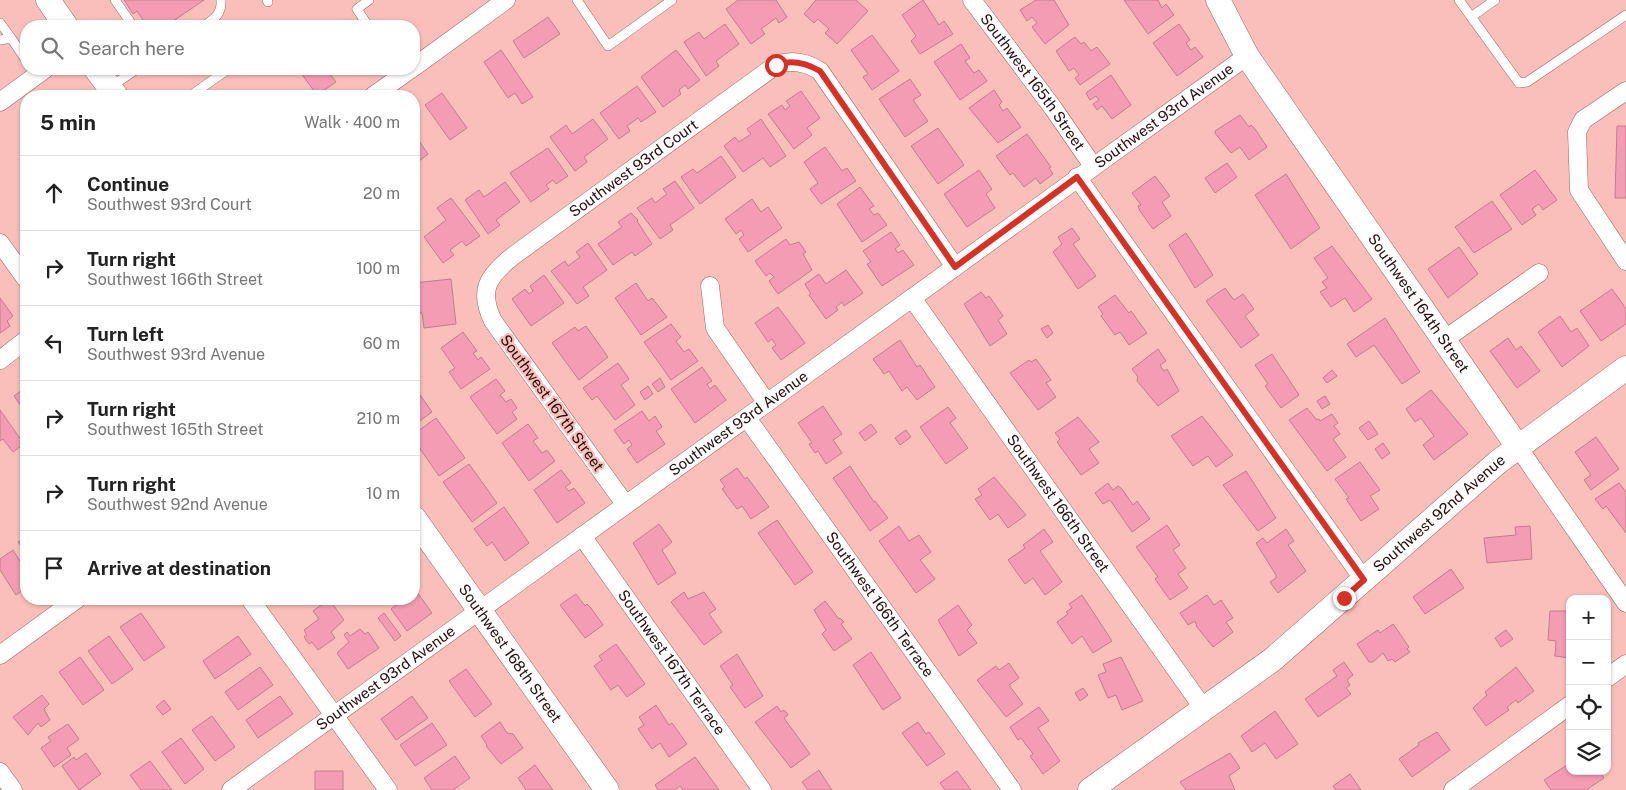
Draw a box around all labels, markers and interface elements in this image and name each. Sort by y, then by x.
street label: Southwest 165th Street [977,10,1089,154]
search box [20,20,420,75]
icon: search [38,34,66,62]
text: Search here [78,37,185,59]
route start [765,54,788,77]
street label: Southwest 93rd Avenue [1091,60,1236,171]
text: 5 min [40,110,96,135]
text: Walk · 400 m [304,113,400,132]
street label: Southwest 93rd Court [566,116,701,220]
text: Continue [87,173,169,195]
icon: ahead [40,179,68,207]
text: 20 m [363,184,400,203]
text: Southwest 93rd Court [87,195,252,214]
street label: Southwest 164th Street [1365,230,1473,376]
text: Turn right [87,248,176,270]
icon: right [40,254,68,282]
text: 100 m [356,259,400,278]
text: Southwest 166th Street [87,270,263,289]
text: Turn left [87,323,164,345]
icon: left [40,329,68,357]
street label: Southwest 167th Street [497,331,608,474]
text: 60 m [363,334,400,353]
text: Southwest 93rd Avenue [87,345,265,364]
street label: Southwest 93rd Avenue [665,367,811,479]
text: Turn right [87,398,176,420]
icon: right [40,404,68,432]
text: 210 m [356,409,400,428]
text: Southwest 165th Street [87,420,263,439]
street label: Southwest 166th Street [1004,431,1113,576]
street label: Southwest 92nd Avenue [1370,451,1508,575]
text: Turn right [87,473,176,495]
icon: right [40,479,68,507]
text: 10 m [366,484,400,503]
text: Southwest 92nd Avenue [87,495,268,514]
street label: Southwest 166th Terrace [823,528,938,680]
icon: arrive [40,554,68,582]
text: Arrive at destination [87,557,271,579]
street label: Southwest 168th Street [456,581,565,726]
street label: Southwest 167th Terrace [615,586,729,738]
route end [1333,587,1356,610]
map controls [1566,595,1611,775]
button: + [1566,595,1611,640]
street label: Southwest 93rd Avenue [313,622,458,734]
button: − [1566,640,1611,685]
button: locate [1566,685,1611,730]
button: layers [1566,730,1611,775]

